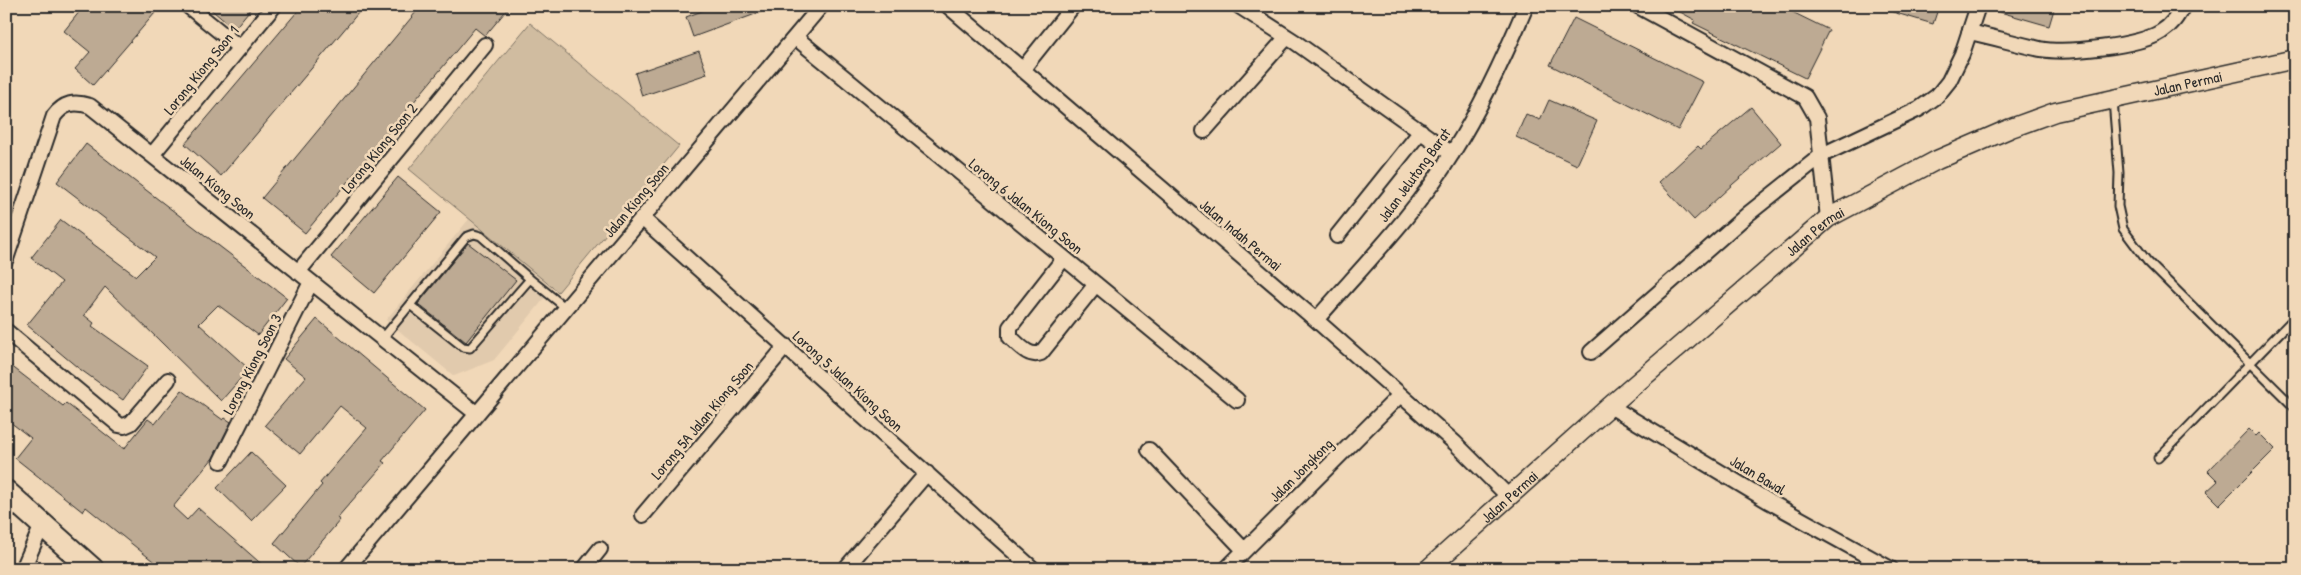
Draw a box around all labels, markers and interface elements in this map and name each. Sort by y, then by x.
street label: Lorong Kiong Soon 1 [158,21,244,119]
street label: Jalan Permai [2151,65,2224,100]
street label: Lorong Kiong Soon 2 [336,98,422,198]
street label: Jalan Jelutong Barat [1373,123,1456,226]
street label: Jalan Kiong Soon [176,150,260,224]
street label: Lorong 6 Jalan Kiong Soon [965,153,1088,259]
street label: Jalan Kiong Soon [599,158,674,242]
street label: Jalan Indah Permai [1195,194,1287,276]
street label: Jalan Permai [1781,201,1848,261]
street label: Lorong Kiong Soon 3 [218,310,287,418]
street label: Lorong 5 Jalan Kiong Soon [788,326,908,436]
street label: Lorong 5A Jalan Kiong Soon [646,356,758,484]
street label: Jalan Jongkong [1264,433,1338,507]
street label: Jalan Bawal [1726,450,1790,500]
street label: Jalan Permai [1476,465,1542,527]

